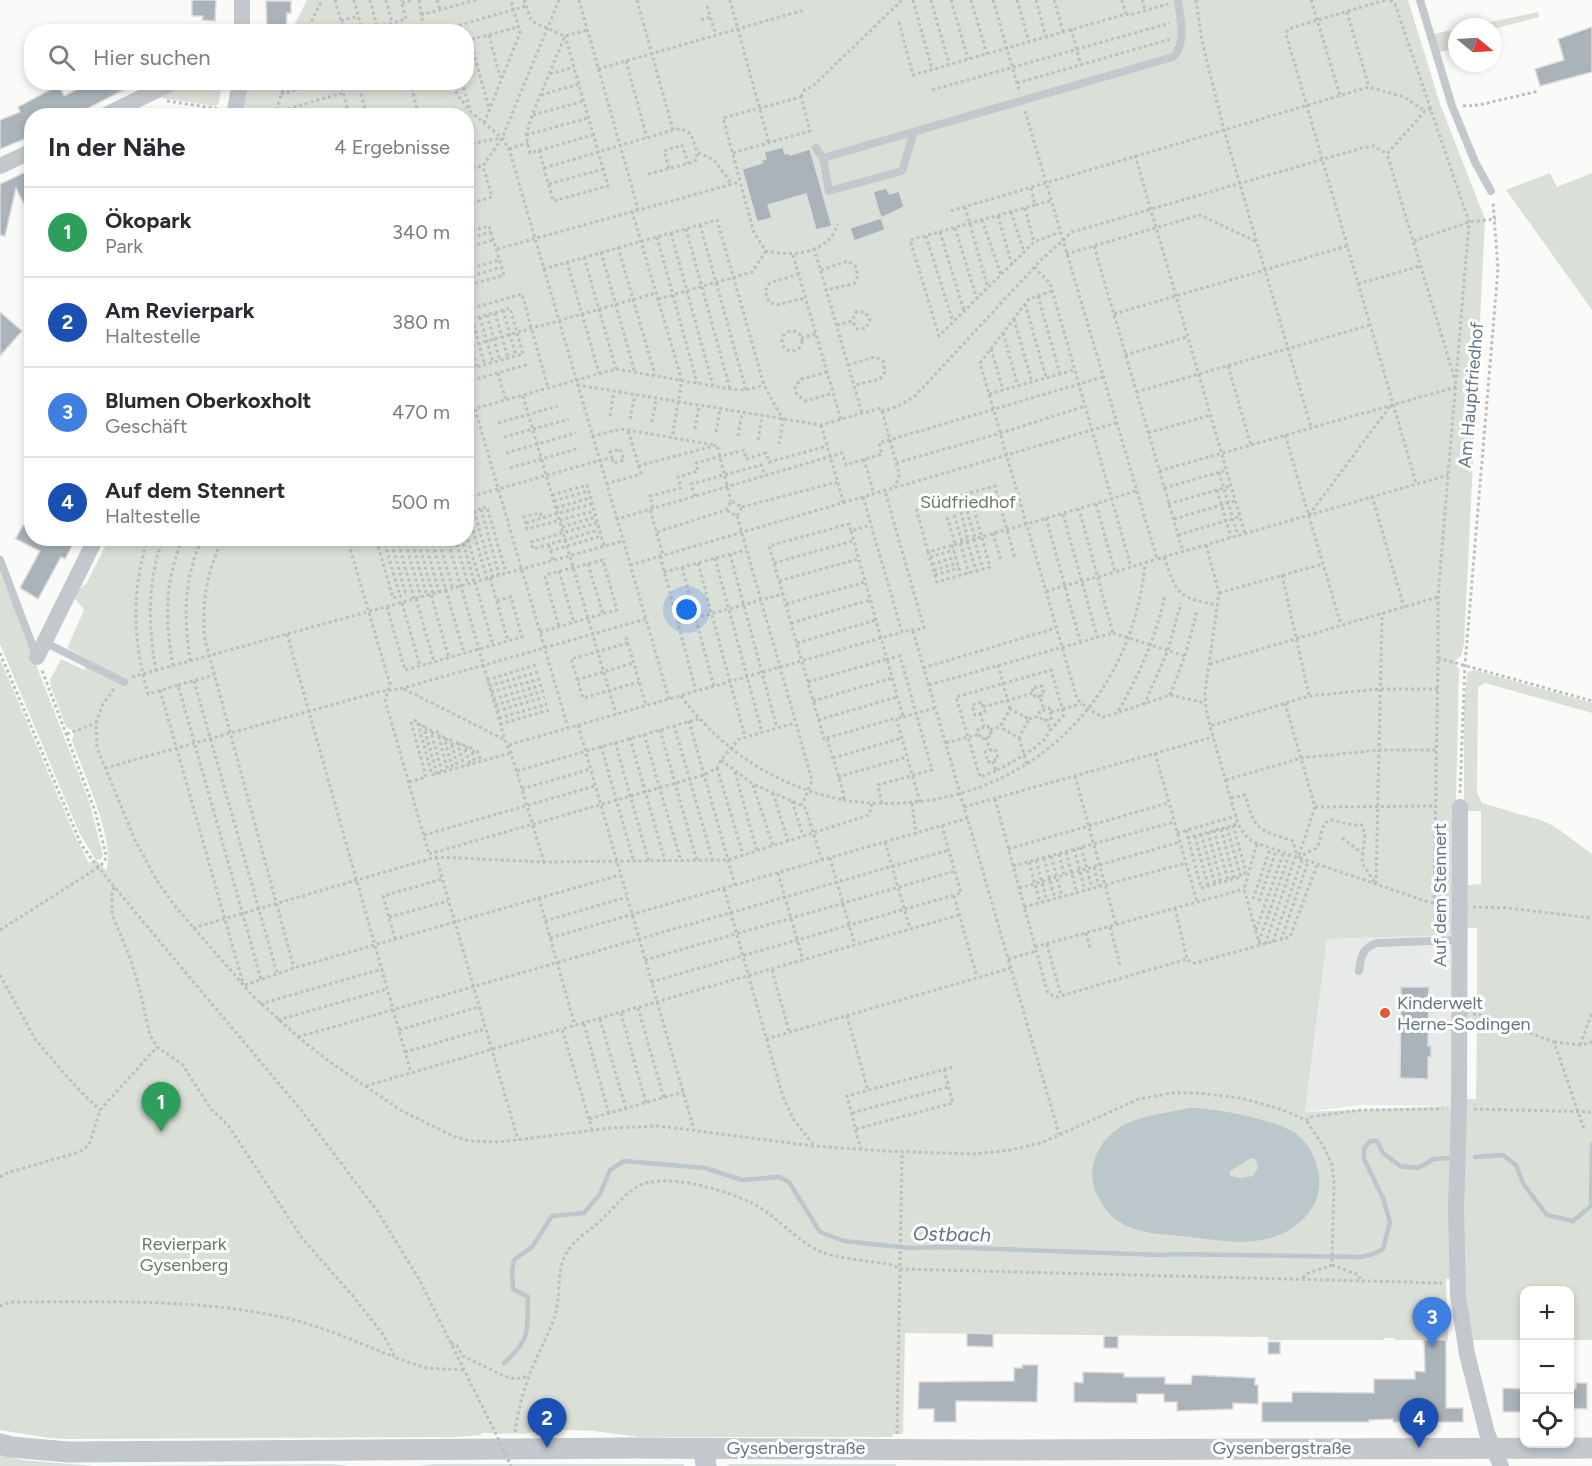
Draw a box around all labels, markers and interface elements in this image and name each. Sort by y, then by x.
north arrow [1448,18,1502,72]
search box [24,24,474,90]
icon: search [45,41,78,74]
text: Hier suchen [93,44,211,71]
text: In der Nähe [48,131,185,163]
text: 4 Ergebnisse [334,135,450,159]
text: Ökopark [105,207,191,234]
text: 1 [63,220,72,244]
text: 340 m [392,220,450,244]
text: Park [105,234,143,258]
text: Am Revierpark [105,297,255,324]
text: 2 [62,310,73,334]
text: 380 m [392,310,450,334]
street label: Am Hauptfriedhof [1454,321,1488,469]
text: Haltestelle [105,324,201,348]
text: Blumen Oberkoxholt [105,387,311,414]
text: 3 [62,400,73,424]
text: 470 m [392,400,450,424]
text: Geschäft [105,414,188,438]
text: Auf dem Stennert [105,477,285,504]
text: 4 [61,490,74,514]
text: 500 m [391,490,450,514]
park label: Südfriedhof [920,491,1016,513]
text: Haltestelle [105,504,201,528]
your location [672,595,701,624]
street label: Auf dem Stennert [1429,823,1451,967]
place label: Kinderwelt Herne-Sodingen [1397,992,1531,1035]
marker: Kinderwelt Herne-Sodingen [1378,1006,1392,1020]
pin: 1 [142,1082,180,1132]
water label: Ostbach [913,1221,991,1247]
park label: Revierpark Gysenberg [140,1233,228,1276]
map controls [1520,1286,1574,1448]
button: + [1520,1286,1574,1340]
pin: 3 [1412,1298,1452,1347]
button: − [1520,1340,1574,1394]
button: locate [1520,1394,1574,1448]
pin: 2 [528,1398,566,1448]
pin: 4 [1400,1398,1438,1448]
street label: Gysenbergstraße [727,1437,866,1459]
street label: Gysenbergstraße [1213,1437,1352,1459]

